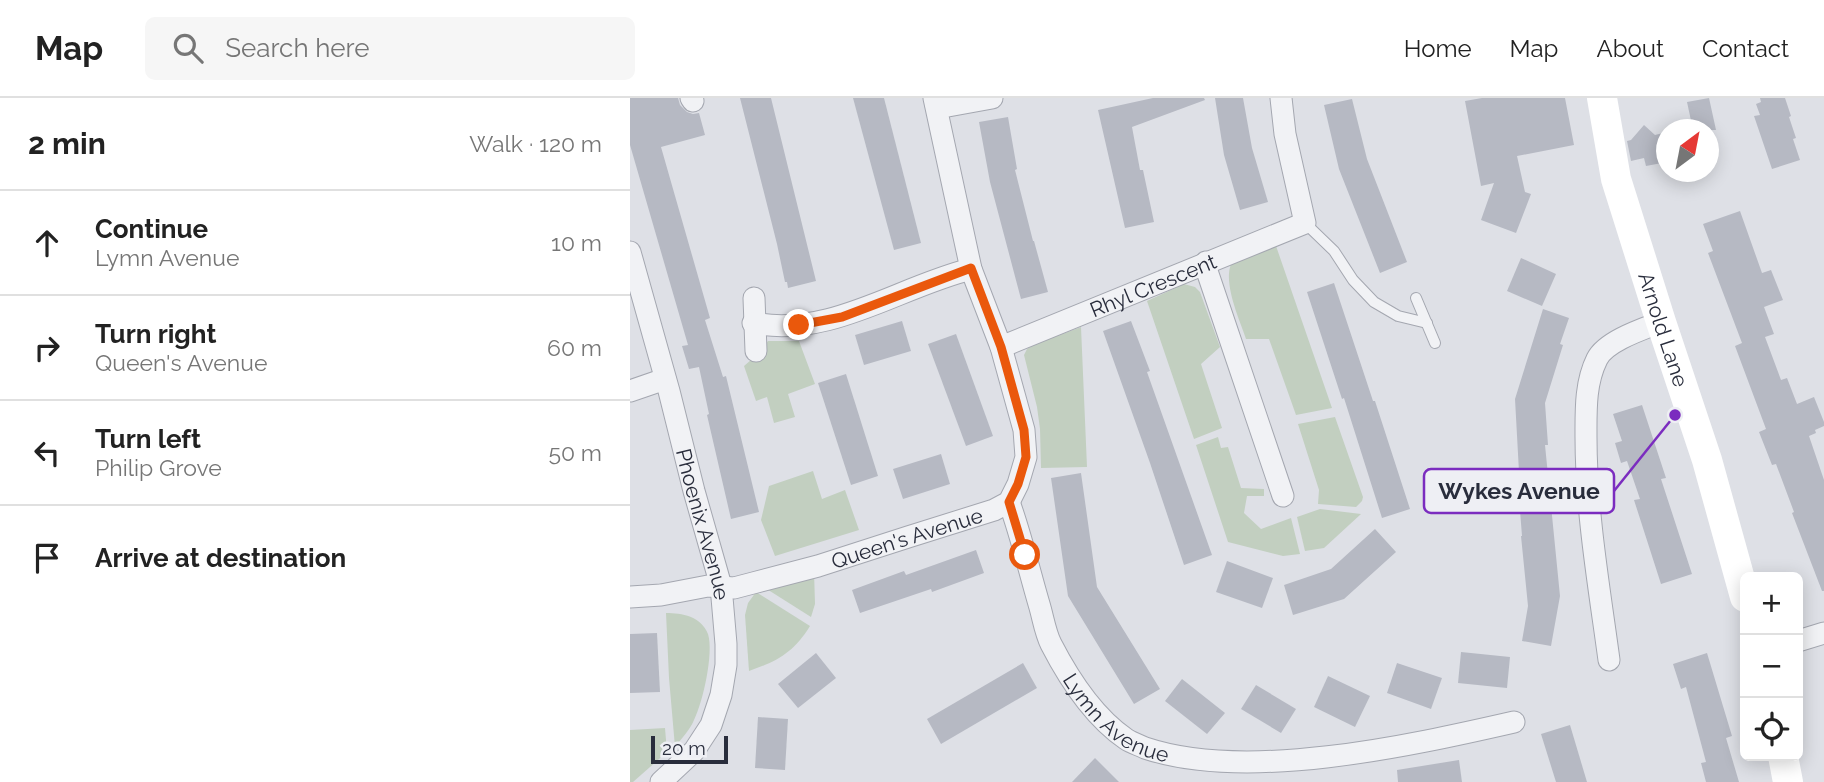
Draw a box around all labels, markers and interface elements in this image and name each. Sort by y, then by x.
search box [145,17,635,80]
text: Map [35,29,103,68]
icon: search [169,29,207,67]
text: Search here [225,33,370,63]
text: Home [1404,34,1472,63]
text: Map [1510,34,1558,63]
text: About [1596,34,1664,63]
text: Contact [1702,34,1789,63]
north arrow [1656,119,1719,182]
text: 2 min [28,126,106,161]
text: Walk · 120 m [469,130,602,157]
text: Continue [95,214,208,244]
icon: ahead [28,224,66,262]
text: 10 m [551,229,602,256]
text: Lymn Avenue [95,244,239,271]
street label: Rhyl Crescent [1086,248,1220,322]
street label: Arnold Lane [1634,269,1694,390]
route end [783,309,814,340]
text: Turn right [95,319,216,349]
icon: right [28,329,66,367]
text: 60 m [547,334,602,361]
text: Queen's Avenue [95,349,267,376]
text: Turn left [95,424,201,454]
icon: left [28,434,66,472]
text: 50 m [548,439,602,466]
street label: Phoenix Avenue [671,446,735,601]
text: Philip Grove [95,454,222,481]
callout: Wykes Avenue [1424,469,1614,513]
text: Wykes Avenue [1438,477,1600,504]
street label: Queen's Avenue [828,502,986,573]
icon: arrive [28,539,66,577]
route start [1009,539,1040,570]
text: Arrive at destination [95,543,346,573]
map controls [1740,572,1803,761]
button: + [1740,572,1803,635]
button: − [1740,635,1803,698]
street label: Lymn Avenue [1058,668,1172,767]
button: locate [1740,698,1803,761]
scale bar [651,733,728,765]
text: 20 m [662,737,706,759]

